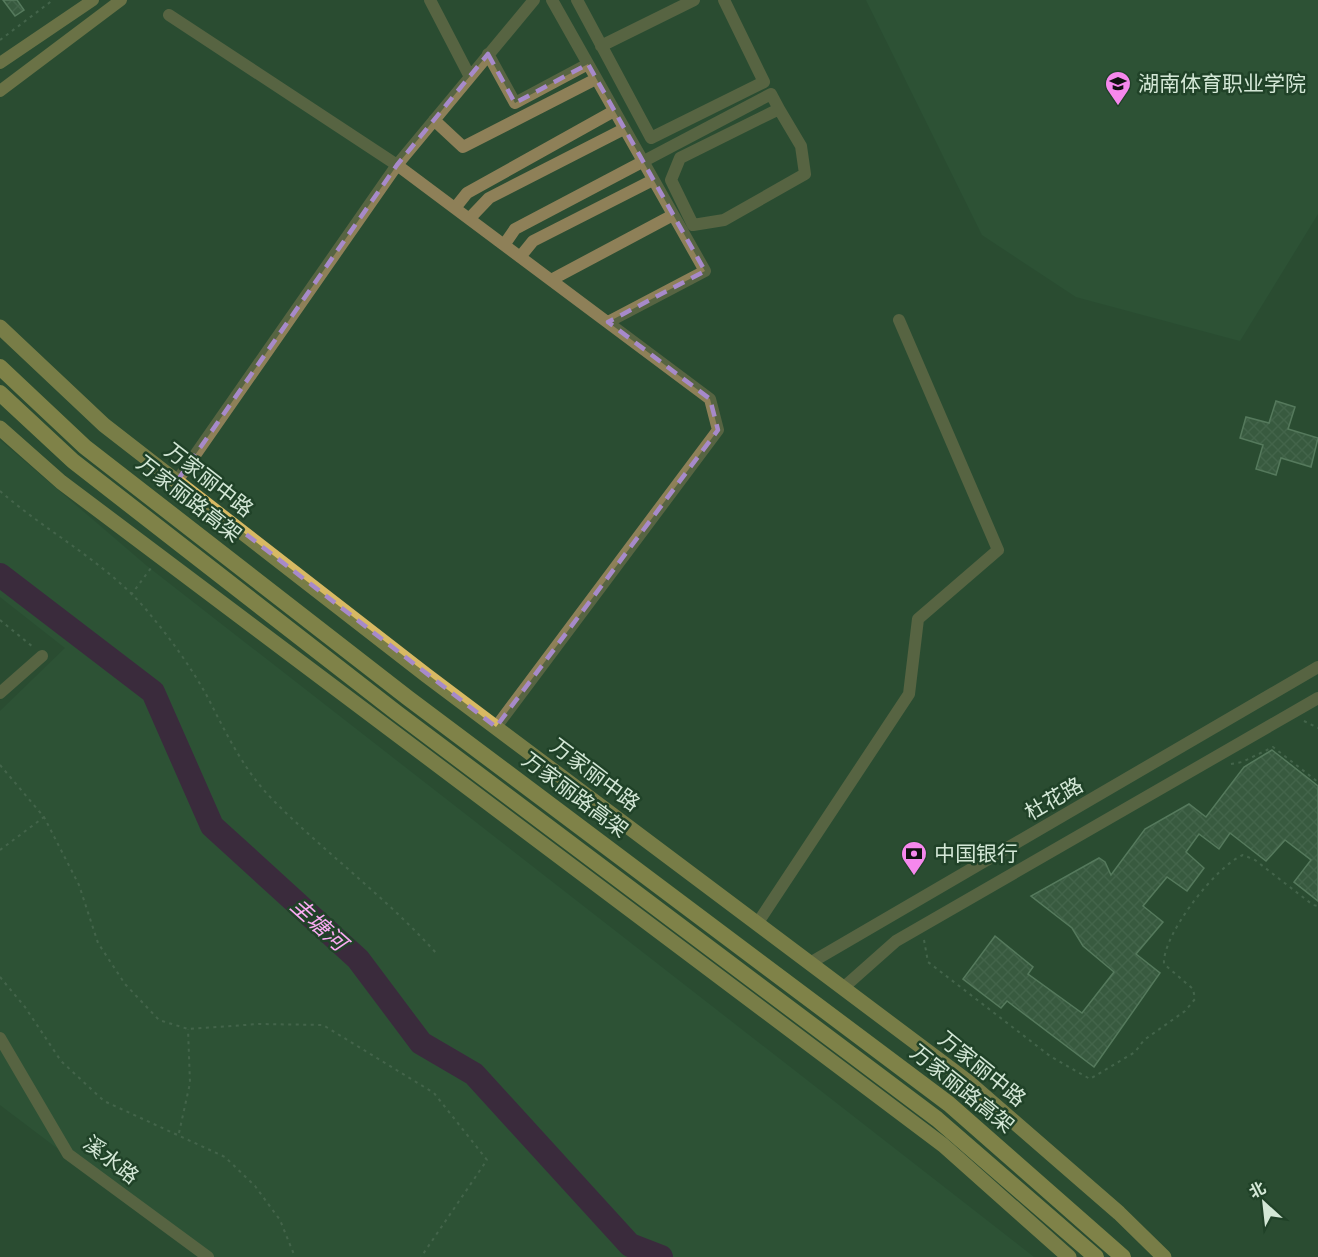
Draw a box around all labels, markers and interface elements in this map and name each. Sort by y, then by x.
school or university icon: 湖南体育职业学院 [1103,69,1133,107]
place label: 湖南体育职业学院 [1138,71,1306,97]
street label: 万家丽中路 [160,437,258,523]
street label: 万家丽路高架 [131,450,247,548]
street label: 万家丽中路 [545,733,645,817]
street label: 万家丽路高架 [517,747,633,843]
street label: 杜花路 [1020,772,1088,826]
bank icon: 中国银行 [899,839,929,877]
place label: 中国银行 [934,841,1018,867]
water label: 圭塘河 [285,892,355,959]
street label: 万家丽中路 [933,1026,1031,1112]
street label: 万家丽路高架 [905,1039,1019,1139]
street label: 溪水路 [78,1130,144,1190]
north arrow [1234,1173,1294,1233]
text: 北 [1246,1178,1269,1202]

